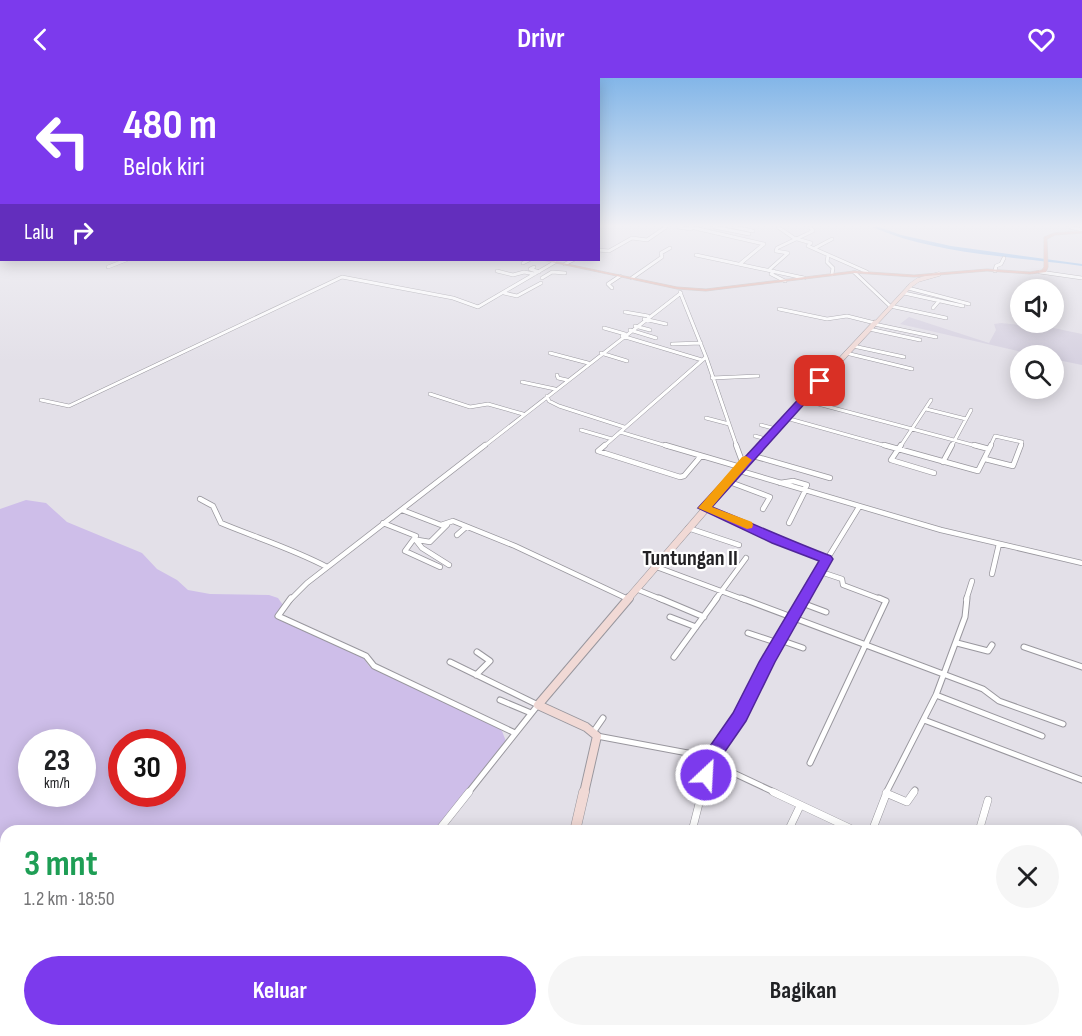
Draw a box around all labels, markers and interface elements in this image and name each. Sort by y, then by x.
icon: back [24,23,57,56]
text: Drivr [517,23,565,55]
icon: heart [1025,23,1058,56]
text: 480 m [123,100,217,151]
icon: left [24,102,102,180]
text: Belok kiri [123,151,205,183]
icon: right [66,216,99,249]
text: Lalu [24,219,54,246]
map controls [1010,279,1064,399]
button: sound [1010,279,1064,333]
button: search [1010,345,1064,399]
pin [794,355,845,406]
icon: arrive [803,364,836,397]
district label: Tuntungan II [642,545,738,572]
speed limit sign: 30 [108,729,186,807]
text: 23 [44,743,70,779]
position arrow [674,743,738,807]
text: km/h [44,774,70,793]
text: 3 mnt [24,843,98,886]
button: close [996,845,1059,908]
text: 1.2 km · 18:50 [24,887,115,911]
button: Keluar [24,956,536,1025]
button: Bagikan [548,956,1059,1025]

